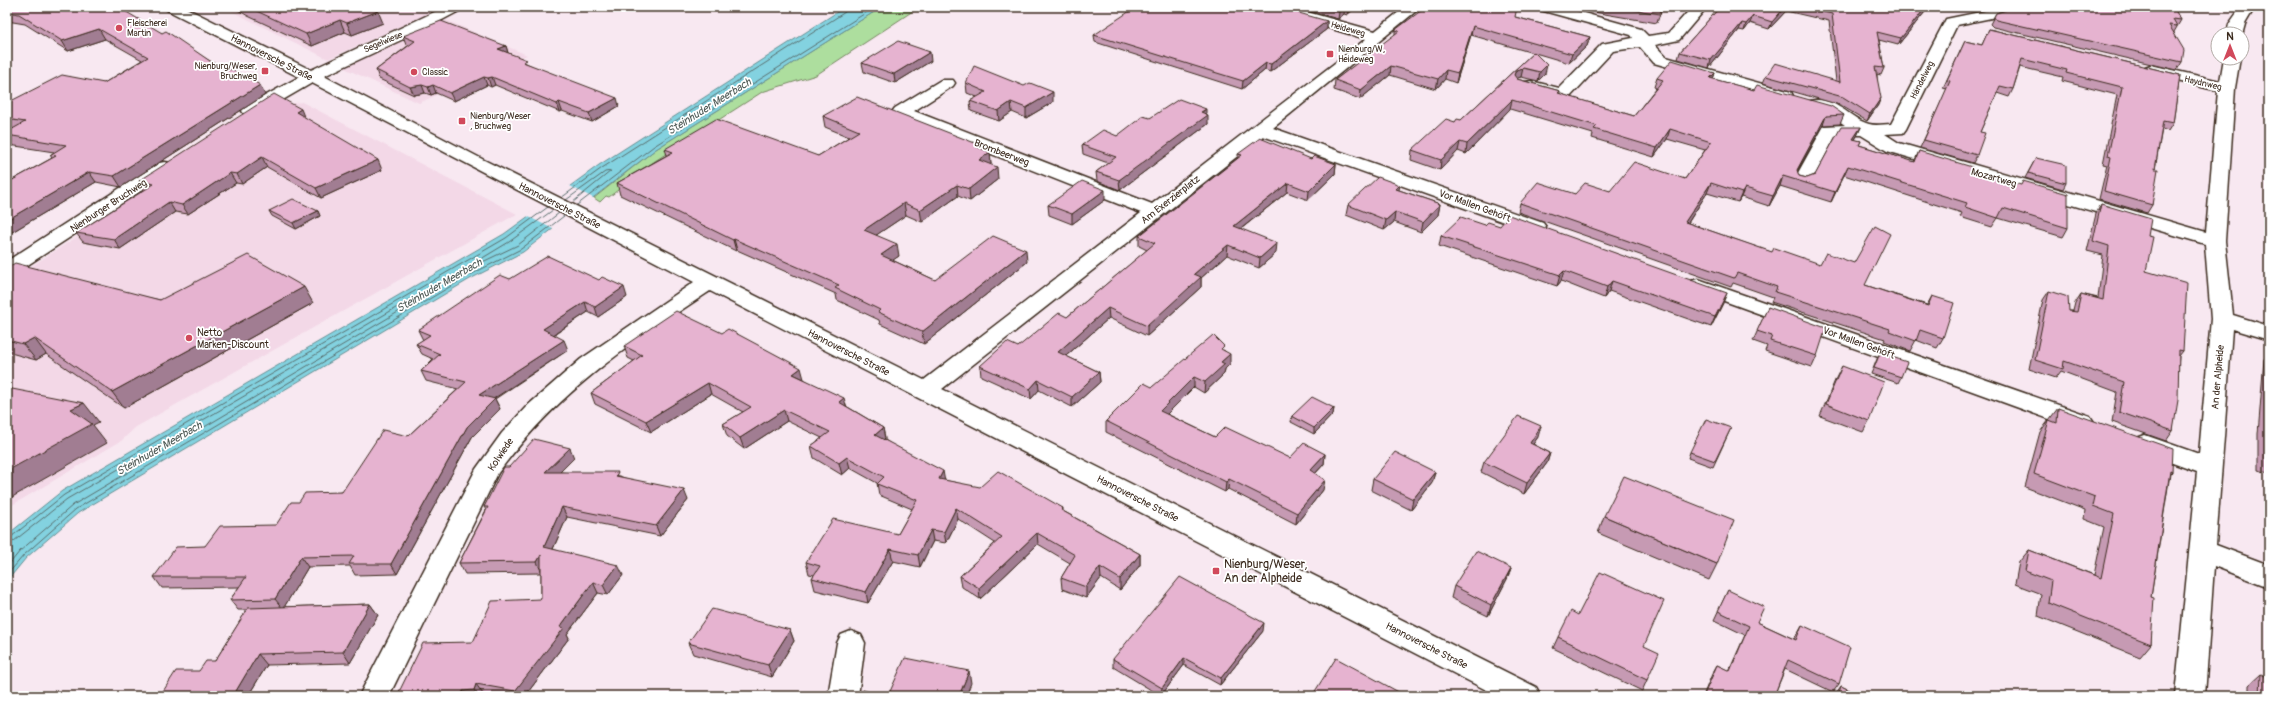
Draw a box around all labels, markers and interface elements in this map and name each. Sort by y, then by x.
place label: Fleischerei Martin [127,18,167,39]
street label: Heideweg [1329,19,1367,40]
marker: Fleischerei Martin [114,23,124,33]
north arrow [2210,26,2250,66]
street label: Segelwiese [362,29,405,56]
text: N [2226,30,2234,43]
street label: Hannoversche Straße [229,32,315,84]
place label: Nienburg/W, Heideweg [1338,44,1385,65]
marker: Nienburg/W, Heideweg [1325,49,1335,59]
street label: Händelweg [1908,59,1937,101]
place label: Nienburg/Weser, Bruchweg [195,61,257,82]
marker: Nienburg/Weser, Bruchweg [260,66,270,76]
marker: Classic [409,67,419,77]
place label: Classic [422,67,449,78]
street label: Haydnweg [2183,74,2223,93]
water label: Steinhuder Meerbach [665,75,754,137]
place label: Nienburg/Weser , Bruchweg [470,111,532,132]
marker: Nienburg/Weser , Bruchweg [457,116,467,126]
street label: Brombeerweg [972,137,1031,169]
street label: Mozartweg [1970,166,2018,190]
street label: Am Exerzierplatz [1139,173,1203,227]
street label: Nienburger Bruchweg [68,177,149,235]
street label: Hannoversche Straße [517,180,603,232]
street label: Vor Mallen Gehöft [1437,187,1513,225]
water label: Steinhuder Meerbach [394,255,485,315]
street label: Vor Mallen Gehöft [1821,324,1897,362]
place label: Netto Marken-Discount [197,327,270,351]
street label: Hannoversche Straße [806,327,892,379]
marker: Netto Marken-Discount [184,333,194,343]
street label: An der Alpheide [2209,344,2227,410]
water label: Steinhuder Meerbach [114,418,205,478]
street label: Kolwiede [485,436,516,473]
street label: Hannoversche Straße [1095,473,1181,525]
place label: Nienburg/Weser, An der Alpheide [1224,557,1307,586]
marker: Nienburg/Weser, An der Alpheide [1211,566,1221,576]
street label: Hannoversche Straße [1384,620,1470,672]

